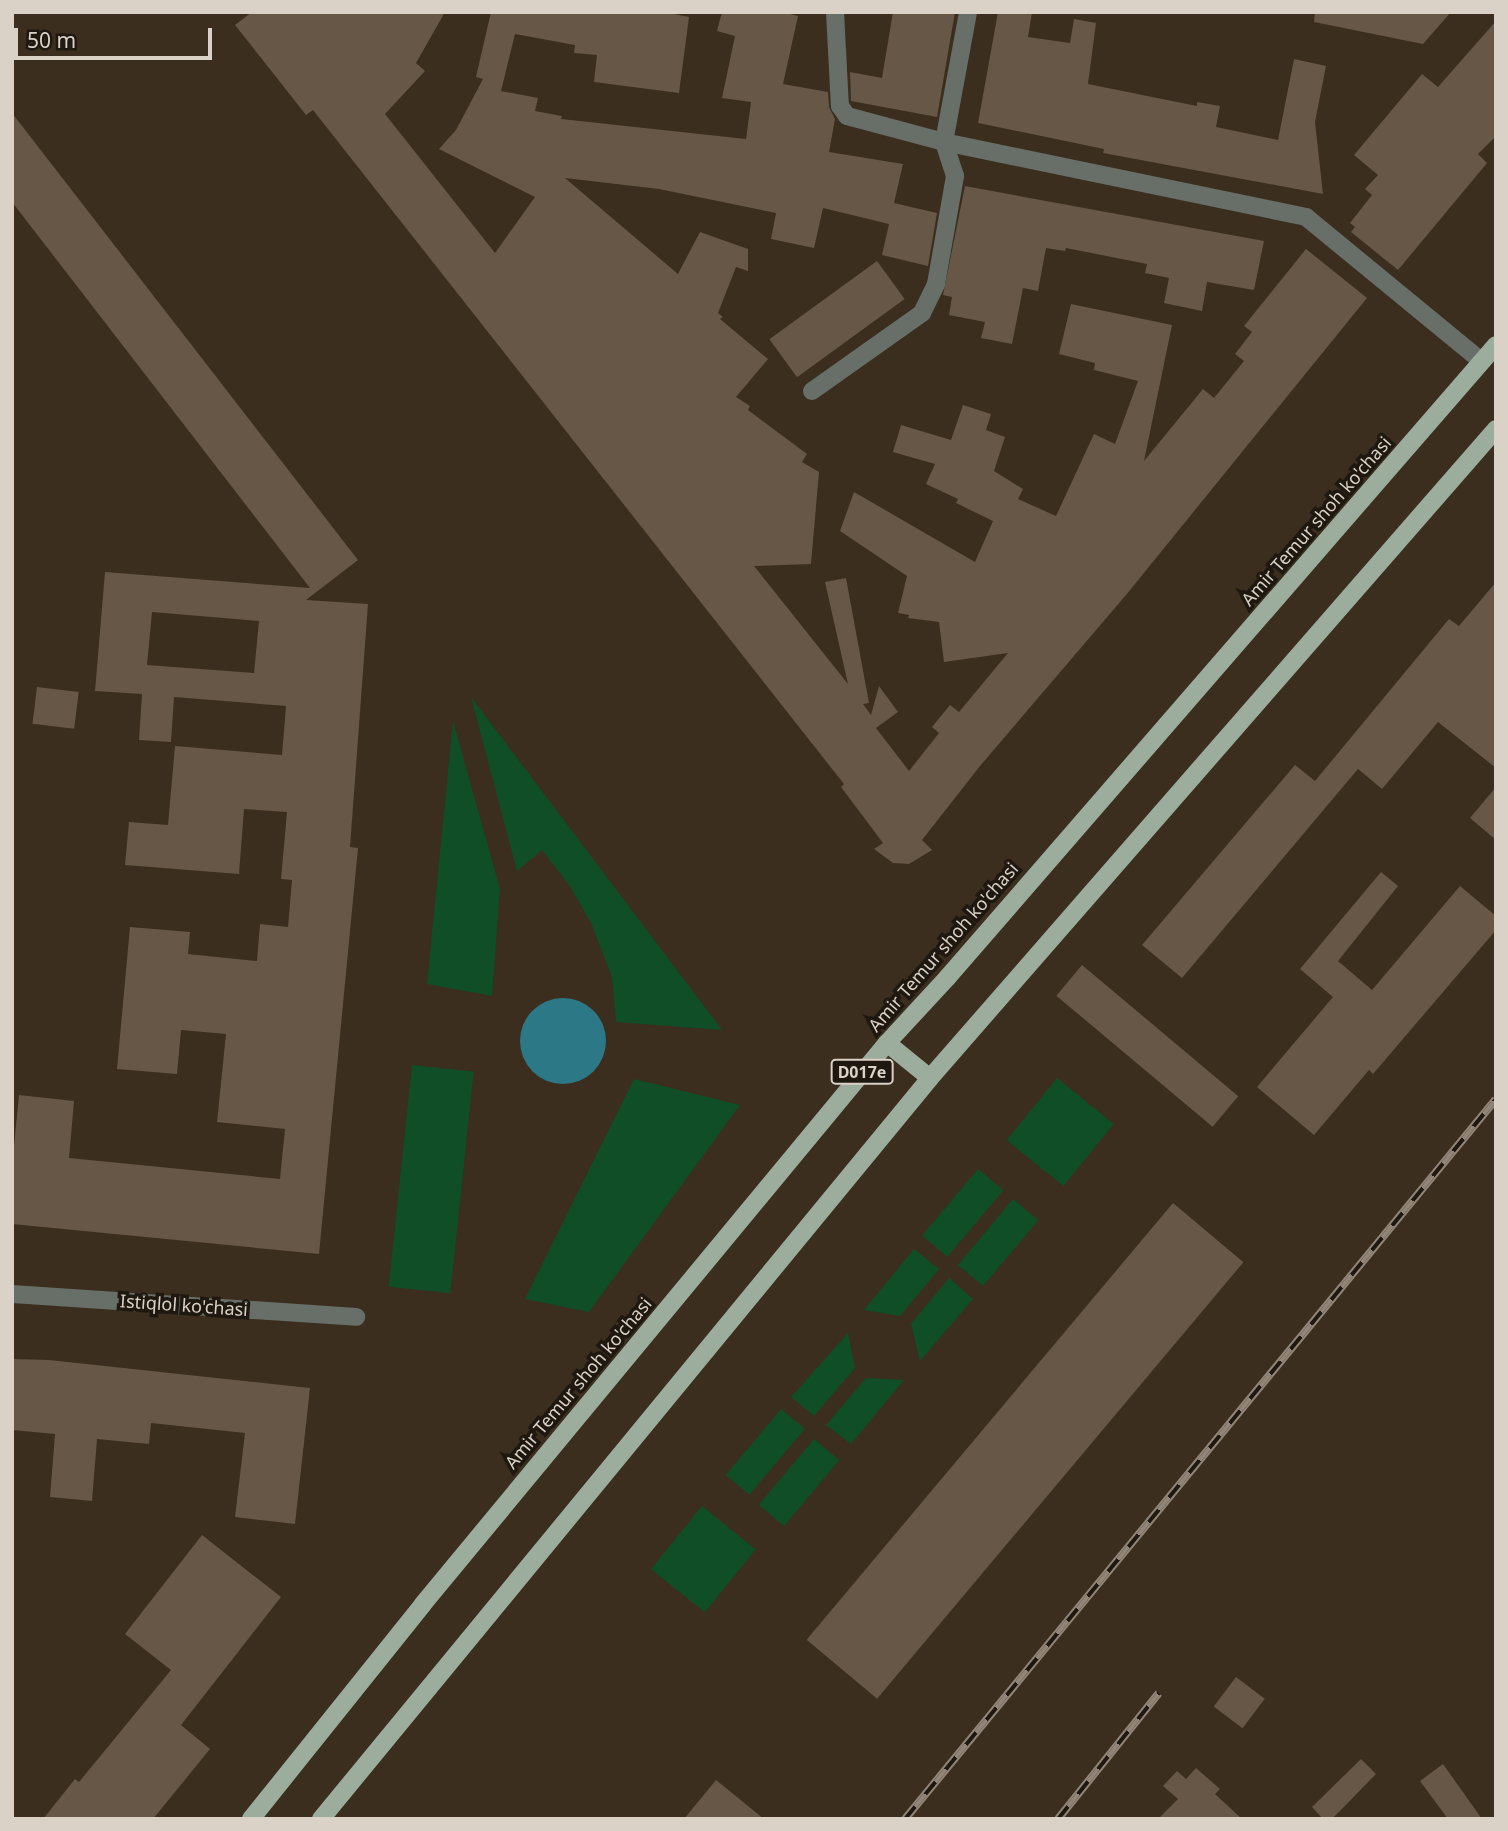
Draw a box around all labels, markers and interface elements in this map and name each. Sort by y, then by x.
scale bar [18,14,215,58]
text: 50 m [27,26,76,54]
street label: Amir Temur shoh ko'chasi [1237,432,1395,610]
street label: Amir Temur shoh ko'chasi [864,858,1022,1036]
road number: D017e [830,1060,894,1084]
street label: Istiqlol ko'chasi [119,1290,249,1320]
street label: Amir Temur shoh ko'chasi [500,1293,656,1473]

